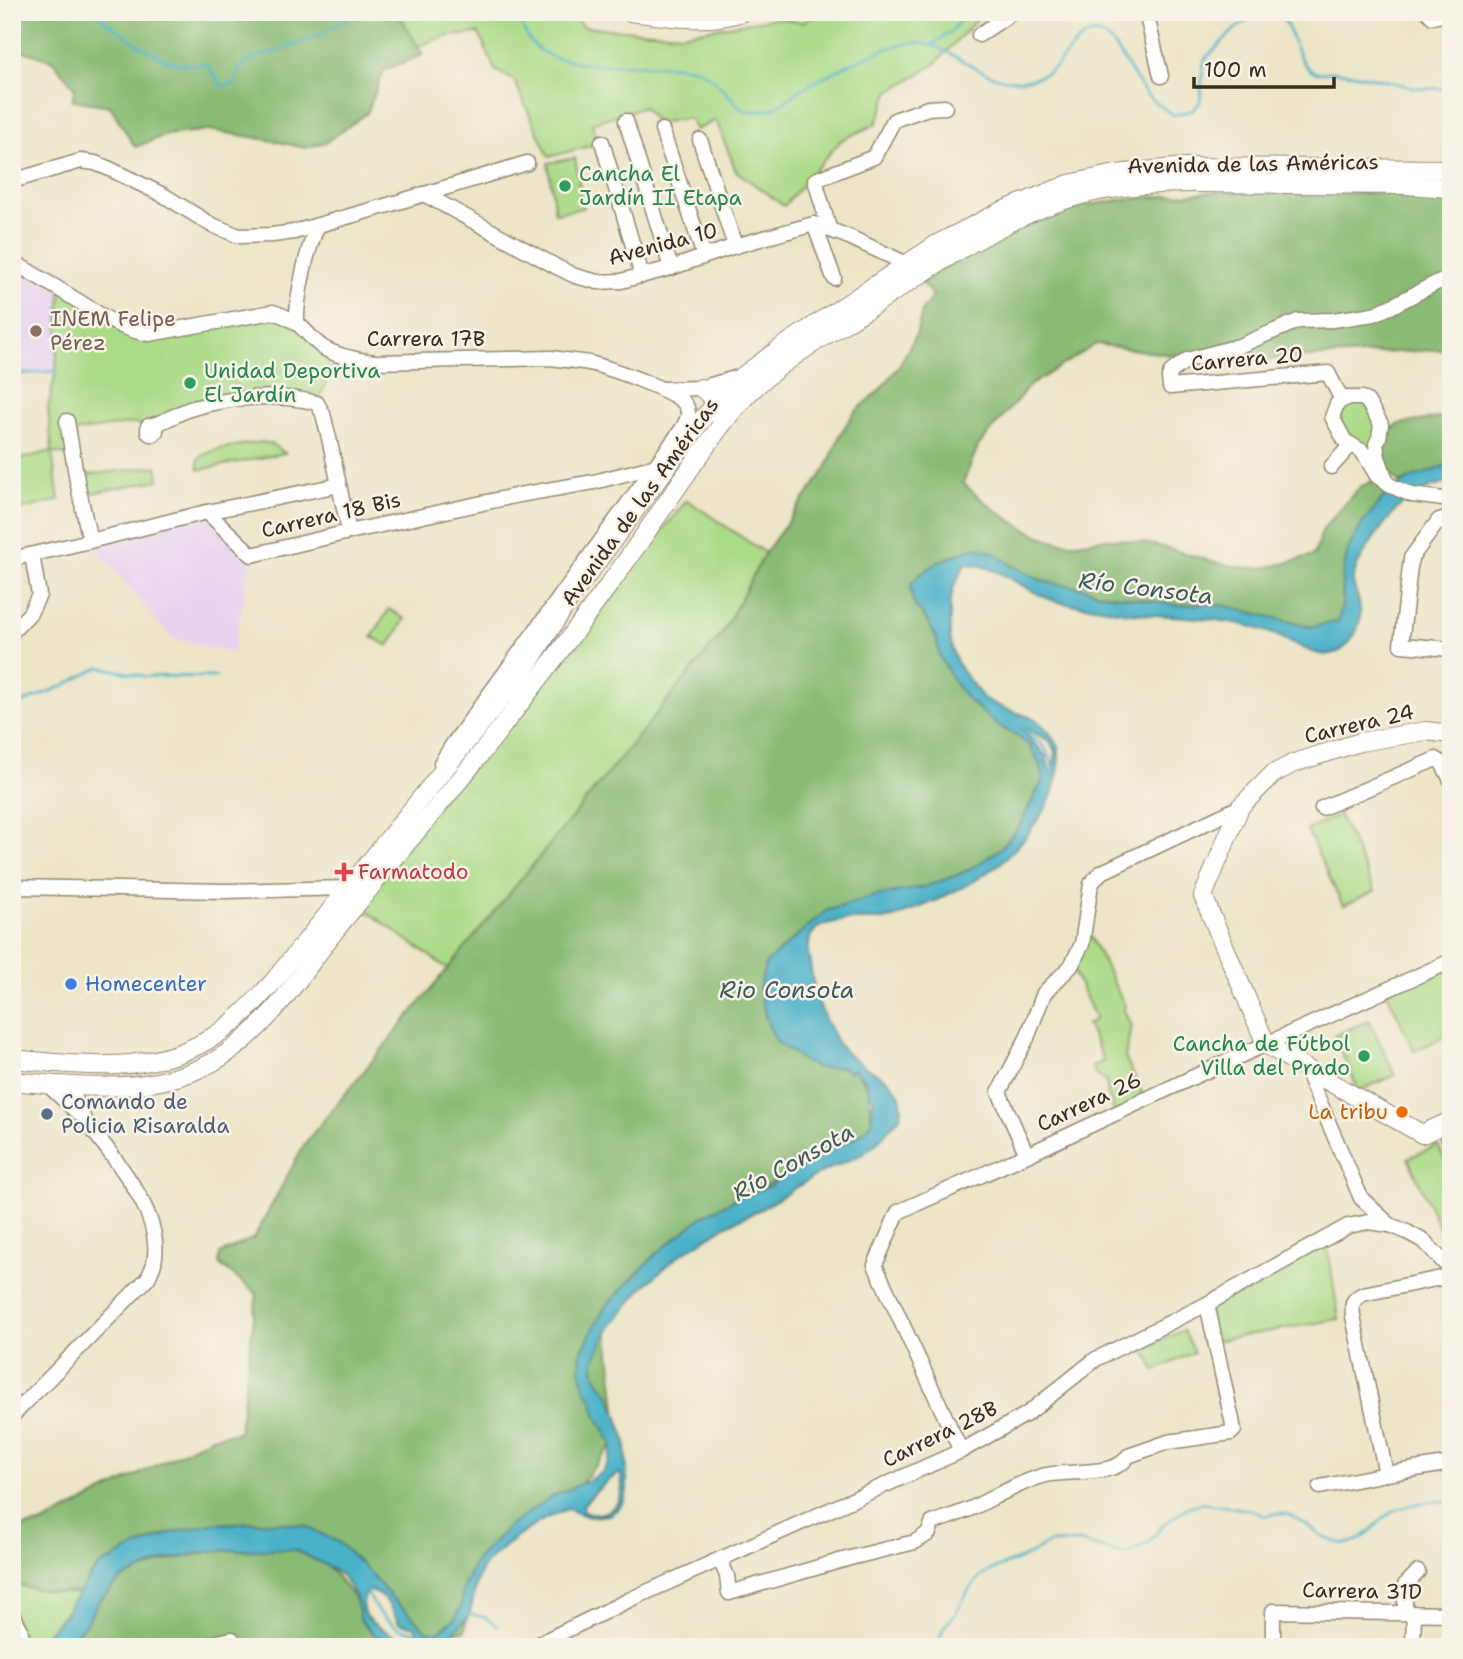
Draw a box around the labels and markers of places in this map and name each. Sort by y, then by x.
place label: Cancha El Jardín II Etapa [579,160,742,212]
marker: Cancha El Jardín II Etapa [557,178,573,194]
place label: INEM Felipe Pérez [50,305,176,357]
marker: INEM Felipe Pérez [28,323,44,339]
place label: Unidad Deportiva El Jardín [204,357,380,409]
marker: Unidad Deportiva El Jardín [182,375,198,391]
place label: Farmatodo [358,858,469,886]
marker: Farmatodo [336,864,352,880]
place label: Homecenter [85,970,207,998]
marker: Homecenter [63,976,79,992]
place label: Cancha de Fútbol Villa del Prado [1173,1030,1351,1082]
marker: Cancha de Fútbol Villa del Prado [1356,1048,1372,1064]
place label: Comando de Policia Risaralda [61,1088,230,1140]
place label: La tribu [1308,1098,1388,1126]
marker: La tribu [1394,1104,1410,1120]
marker: Comando de Policia Risaralda [39,1106,55,1122]

